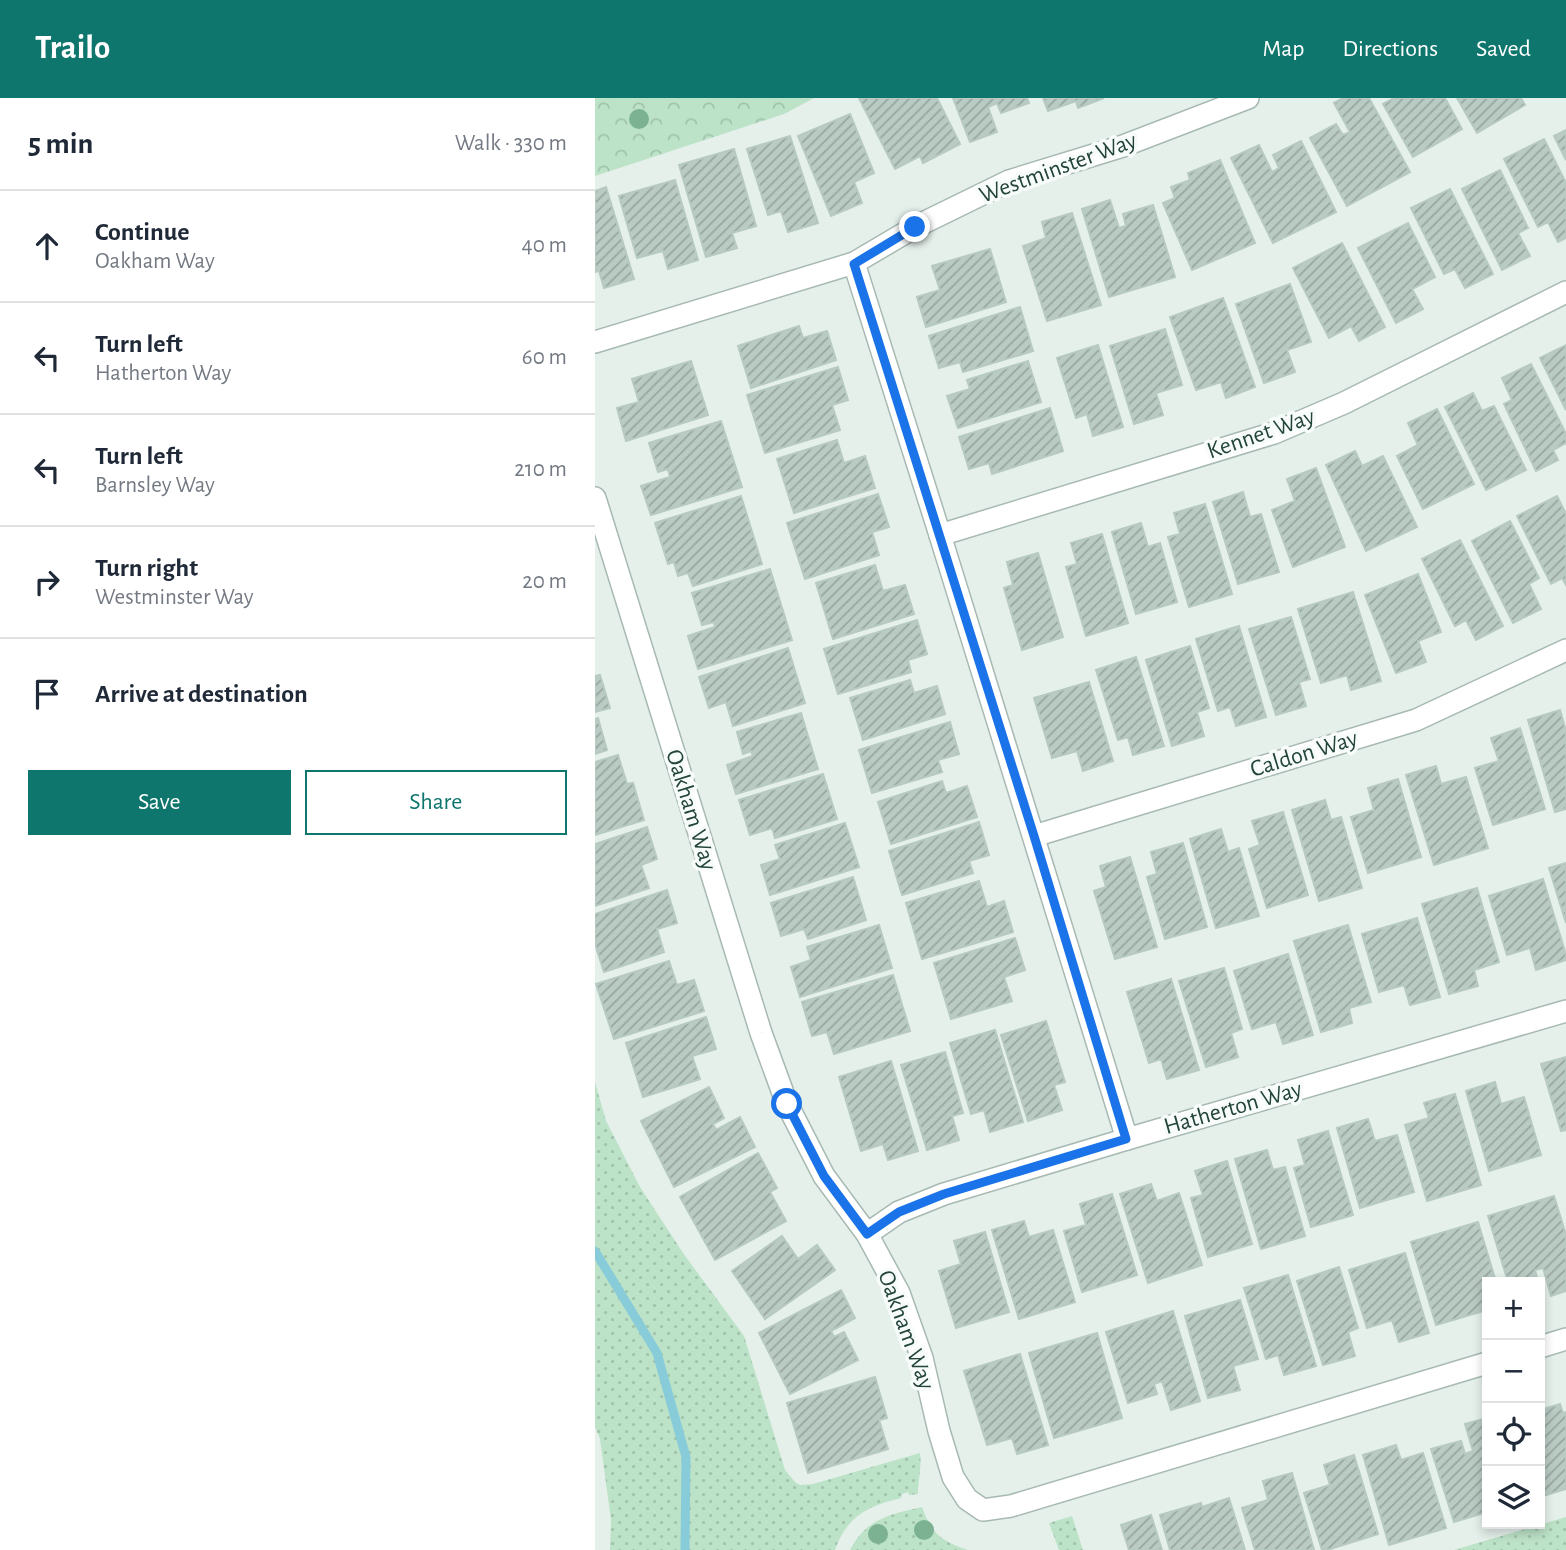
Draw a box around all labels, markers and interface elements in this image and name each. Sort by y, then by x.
text: Trailo [35,32,110,65]
text: Map [1262,37,1304,61]
text: Directions [1342,37,1438,61]
text: Saved [1476,37,1531,61]
street label: Westminster Way [976,128,1140,208]
text: 5 min [28,129,93,159]
text: Walk · 330 m [455,132,567,155]
route end [899,211,930,242]
text: Continue [95,219,190,245]
icon: ahead [28,227,66,265]
text: 40 m [522,234,567,257]
text: Oakham Way [95,250,215,273]
text: Turn left [95,331,183,357]
icon: left [28,339,66,377]
text: 60 m [522,346,567,369]
text: Hatherton Way [95,362,231,385]
street label: Kennet Way [1204,404,1318,464]
text: Turn left [95,443,183,469]
icon: left [28,451,66,489]
text: 210 m [514,458,567,481]
text: Barnsley Way [95,474,215,497]
text: Turn right [95,555,198,581]
icon: right [28,563,66,601]
text: 20 m [522,570,567,593]
text: Westminster Way [95,586,254,609]
icon: arrive [28,675,66,713]
text: Arrive at destination [95,681,308,707]
street label: Caldon Way [1247,726,1361,782]
street label: Oakham Way [661,747,721,873]
button: Save [28,770,291,835]
button: Share [305,770,567,835]
street label: Hatherton Way [1161,1077,1305,1139]
route start [771,1088,802,1119]
street label: Oakham Way [873,1267,939,1393]
map controls [1482,1277,1545,1529]
button: + [1482,1277,1545,1340]
button: − [1482,1340,1545,1403]
button: locate [1482,1403,1545,1466]
button: layers [1482,1466,1545,1529]

